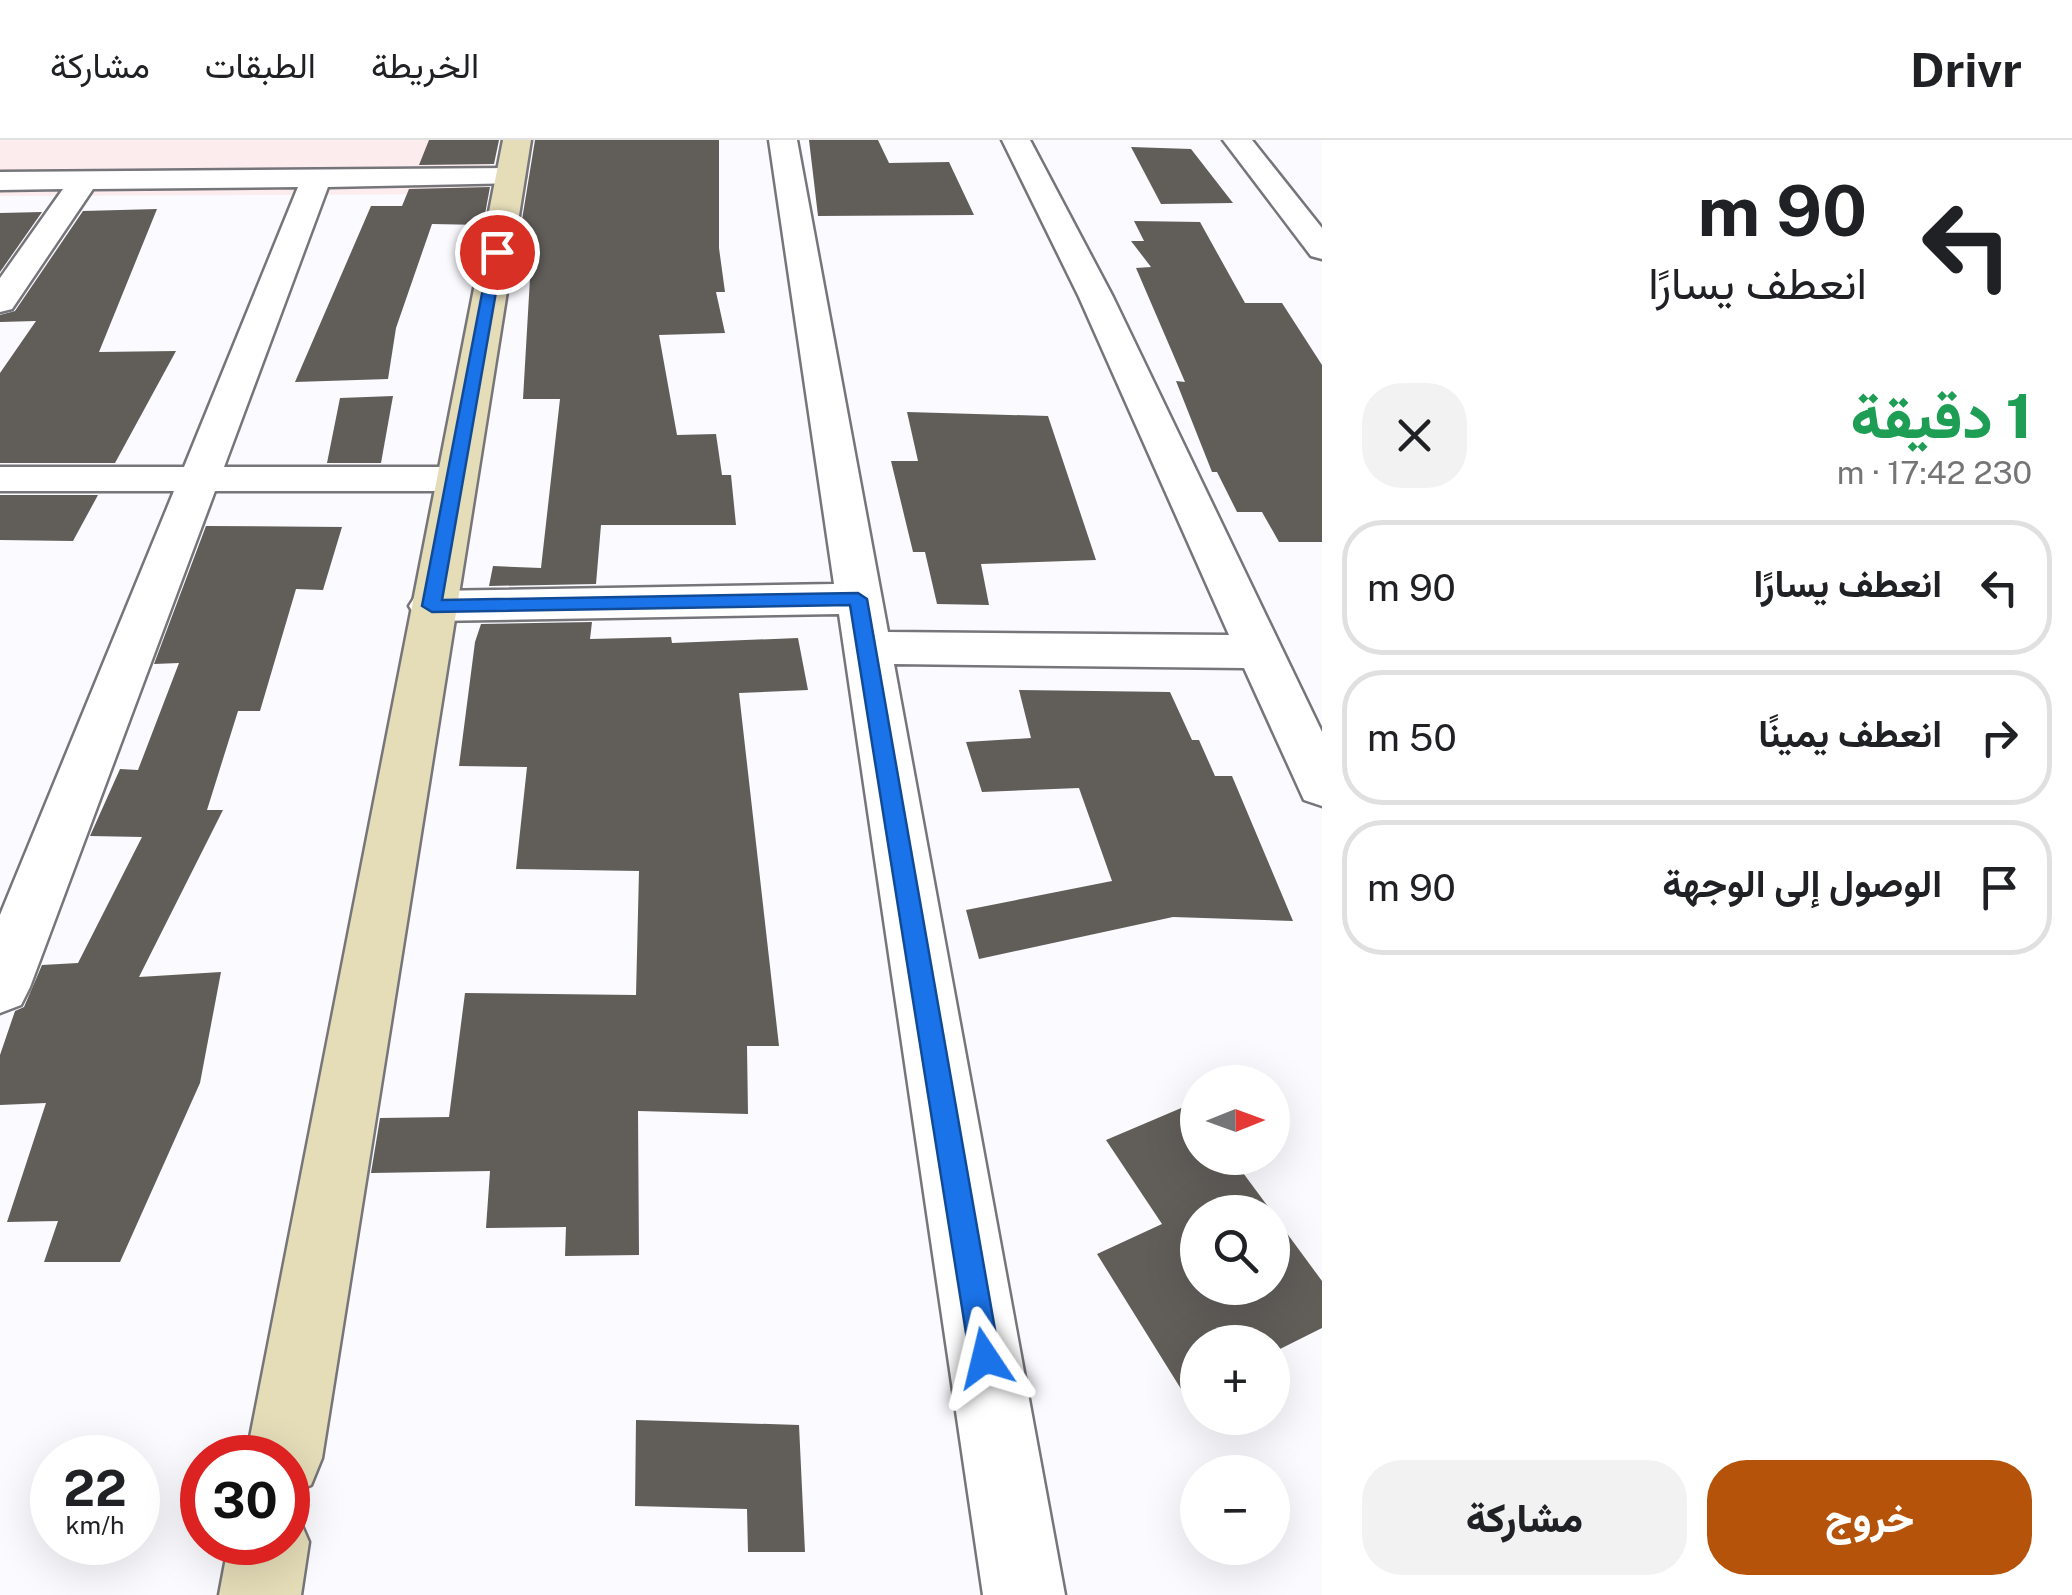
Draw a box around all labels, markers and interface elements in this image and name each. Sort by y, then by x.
text: Drivr [1910,41,2022,98]
text: مشاركة [50,45,150,86]
text: الطبقات [205,45,316,86]
text: الخريطة [371,45,479,86]
text: 90 m [1697,169,1867,252]
icon: left [1902,180,2032,310]
pin [455,210,540,295]
icon: arrive [470,225,525,280]
text: انعطف يسارًا [1648,256,1867,309]
text: 1 دقيقة [1851,381,2032,452]
button: close [1362,383,1467,488]
text: 230 m · 17:42 [1837,454,2032,491]
icon: left [1972,560,2027,615]
text: انعطف يسارًا [1754,561,1942,606]
text: 90 m [1367,565,1456,610]
icon: right [1972,710,2027,765]
text: انعطف يمينًا [1758,711,1942,756]
text: 50 m [1367,715,1457,760]
icon: arrive [1972,860,2027,915]
text: الوصول إلى الوجهة [1662,861,1942,906]
text: 90 m [1367,865,1456,910]
north arrow [1180,1065,1290,1175]
map controls [1180,1065,1290,1565]
button: search [1180,1195,1290,1305]
position arrow [933,1306,1037,1410]
button: + [1180,1325,1290,1435]
speed limit sign: 30 [180,1435,310,1565]
button: − [1180,1455,1290,1565]
text: 22 [63,1458,127,1517]
button: مشاركة [1362,1460,1687,1575]
button: خروج [1707,1460,2032,1575]
text: km/h [66,1510,124,1540]

